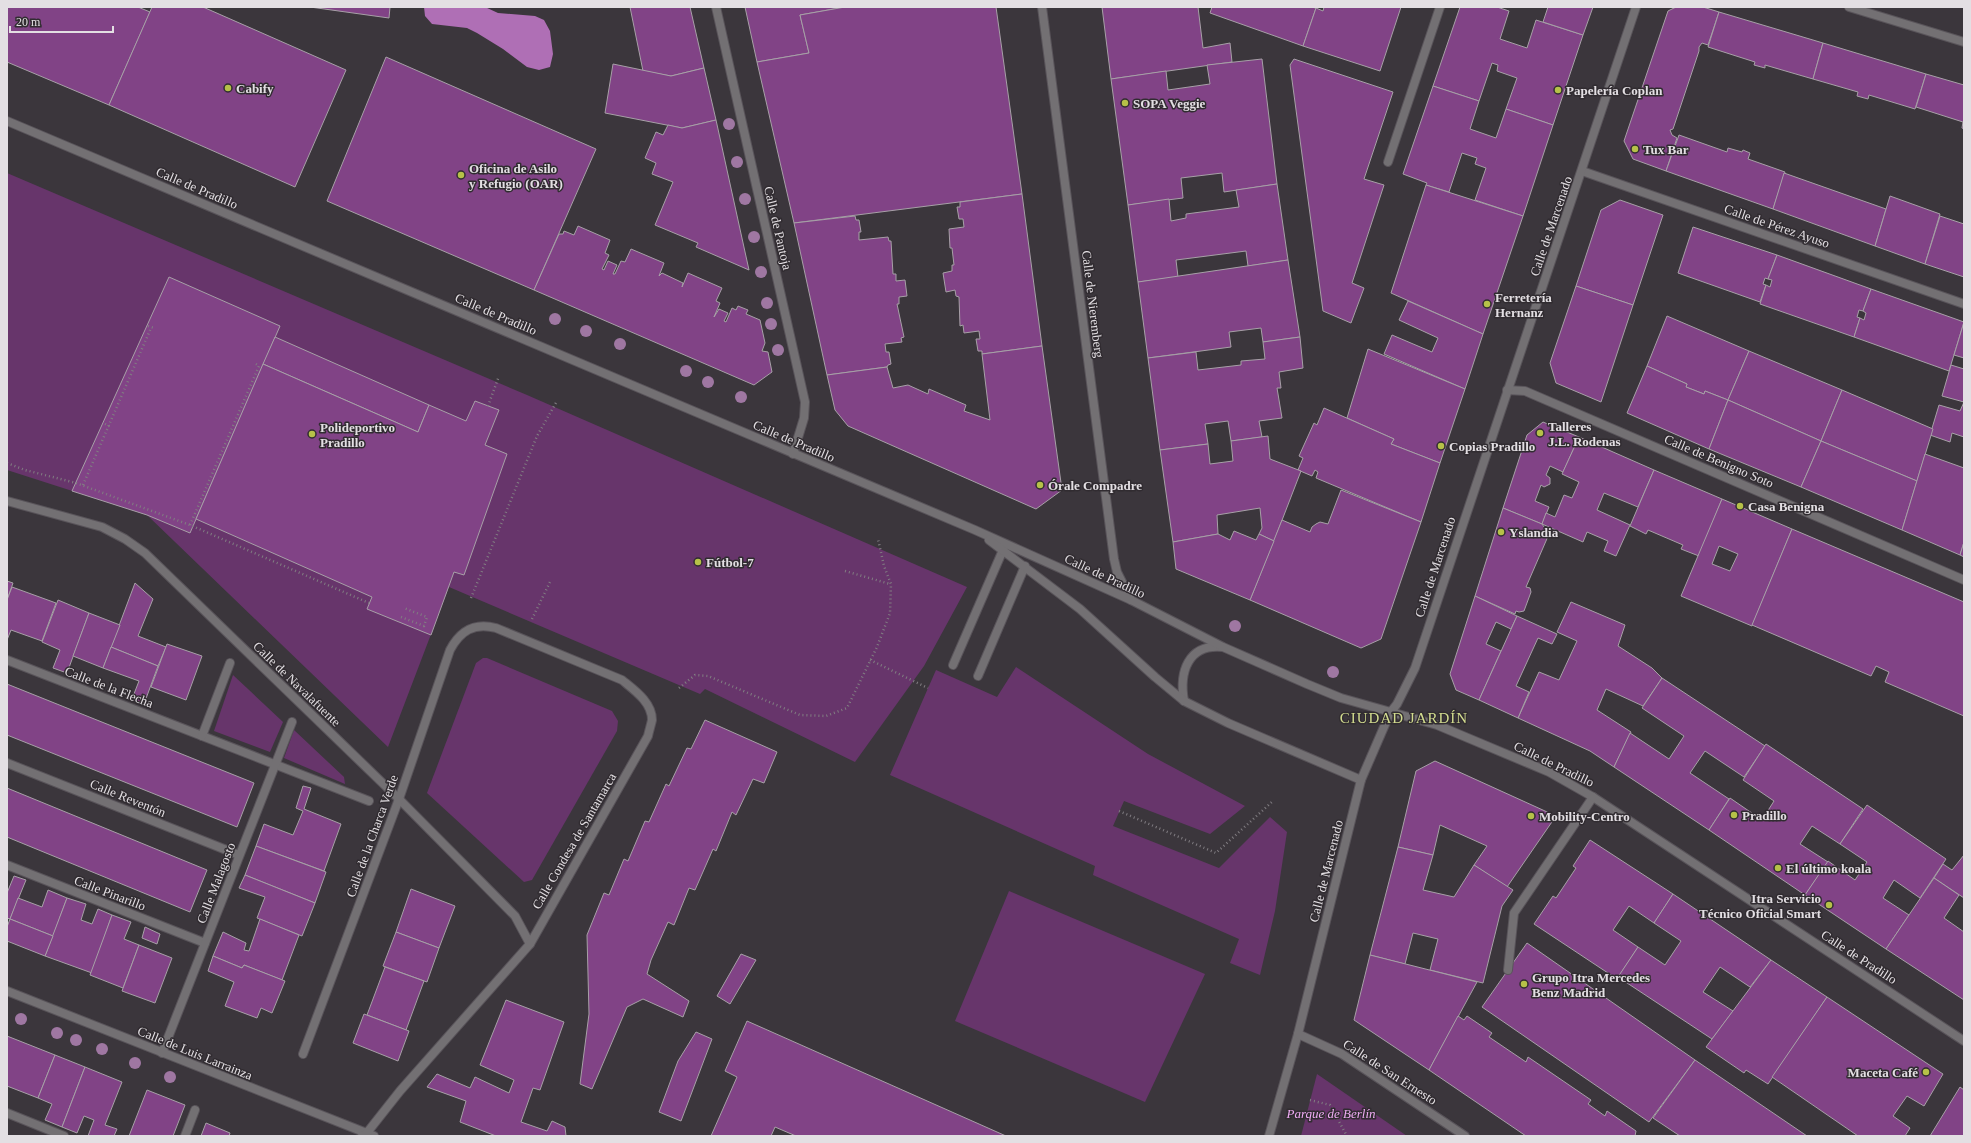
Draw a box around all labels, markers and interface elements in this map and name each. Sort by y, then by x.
scale bar [10,8,113,34]
text: 20 m [16,15,41,29]
place label: Cabify [236,81,274,96]
marker: Cabify [223,83,233,93]
place label: Papelería Coplan [1566,83,1663,98]
marker: Papelería Coplan [1553,85,1563,95]
place label: SOPA Veggie [1133,96,1206,111]
marker: SOPA Veggie [1120,98,1130,108]
place label: Tux Bar [1643,142,1689,157]
marker: Tux Bar [1630,144,1640,154]
place label: Oficina de Asilo y Refugio (OAR) [469,161,563,191]
street label: Calle de Pradillo [154,164,240,212]
marker: Oficina de Asilo y Refugio (OAR) [456,170,466,180]
street label: Calle de Marcenado [1527,174,1575,278]
street label: Calle de Pantoja [761,185,795,271]
street label: Calle de Pérez Ayuso [1722,201,1832,251]
street label: Calle de Nieremberg [1079,249,1107,359]
street label: Calle de Pradillo [453,290,539,338]
place label: Ferretería Hernanz [1495,290,1552,320]
marker: Ferretería Hernanz [1482,299,1492,309]
street label: Calle de Pradillo [751,417,837,465]
place label: Talleres J.L. Rodenas [1548,419,1621,449]
place label: Polideportivo Pradillo [320,420,395,450]
marker: Talleres J.L. Rodenas [1535,428,1545,438]
marker: Polideportivo Pradillo [307,429,317,439]
street label: Calle de Benigno Soto [1662,431,1776,491]
place label: Copias Pradillo [1449,439,1535,454]
marker: Copias Pradillo [1436,441,1446,451]
place label: Órale Compadre [1048,478,1142,493]
marker: Órale Compadre [1035,480,1045,490]
place label: Casa Benigna [1748,499,1825,514]
marker: Casa Benigna [1735,501,1745,511]
street label: Calle de Marcenado [1412,515,1458,619]
place label: Yslandia [1509,525,1559,540]
marker: Yslandia [1496,527,1506,537]
street label: Calle de Pradillo [1062,551,1148,601]
place label: Fútbol-7 [706,555,754,570]
marker: Fútbol-7 [693,557,703,567]
street label: Calle de Navalafuente [250,638,344,730]
street label: Calle de la Flecha [63,663,156,711]
district label: CIUDAD JARDÍN [1340,710,1468,726]
street label: Calle de Pradillo [1511,738,1597,790]
street label: Calle Condesa de Santamarca [529,770,619,912]
street label: Calle de la Charca Verde [343,773,401,899]
street label: Calle Reventón [88,776,169,820]
place label: Pradillo [1742,808,1787,823]
place label: Mobility-Centro [1539,809,1630,824]
marker: Pradillo [1729,810,1739,820]
marker: Mobility-Centro [1526,811,1536,821]
street label: Calle de Marcenado [1306,818,1346,924]
street label: Calle Malagosto [194,840,238,926]
place label: El último koala [1786,861,1872,876]
marker: El último koala [1773,863,1783,873]
street label: Calle Pinarillo [72,872,148,914]
place label: Itra Servicio Técnico Oficial Smart [1699,891,1822,921]
marker: Itra Servicio Técnico Oficial Smart [1824,900,1834,910]
street label: Calle de Pradillo [1818,927,1900,987]
place label: Grupo Itra Mercedes Benz Madrid [1532,970,1650,1000]
marker: Grupo Itra Mercedes Benz Madrid [1519,979,1529,989]
street label: Calle de Luis Larrainza [135,1023,255,1083]
street label: Calle de San Ernesto [1340,1036,1440,1108]
place label: Maceta Café [1848,1065,1918,1080]
marker: Maceta Café [1921,1067,1931,1077]
park label: Parque de Berlín [1285,1106,1376,1121]

